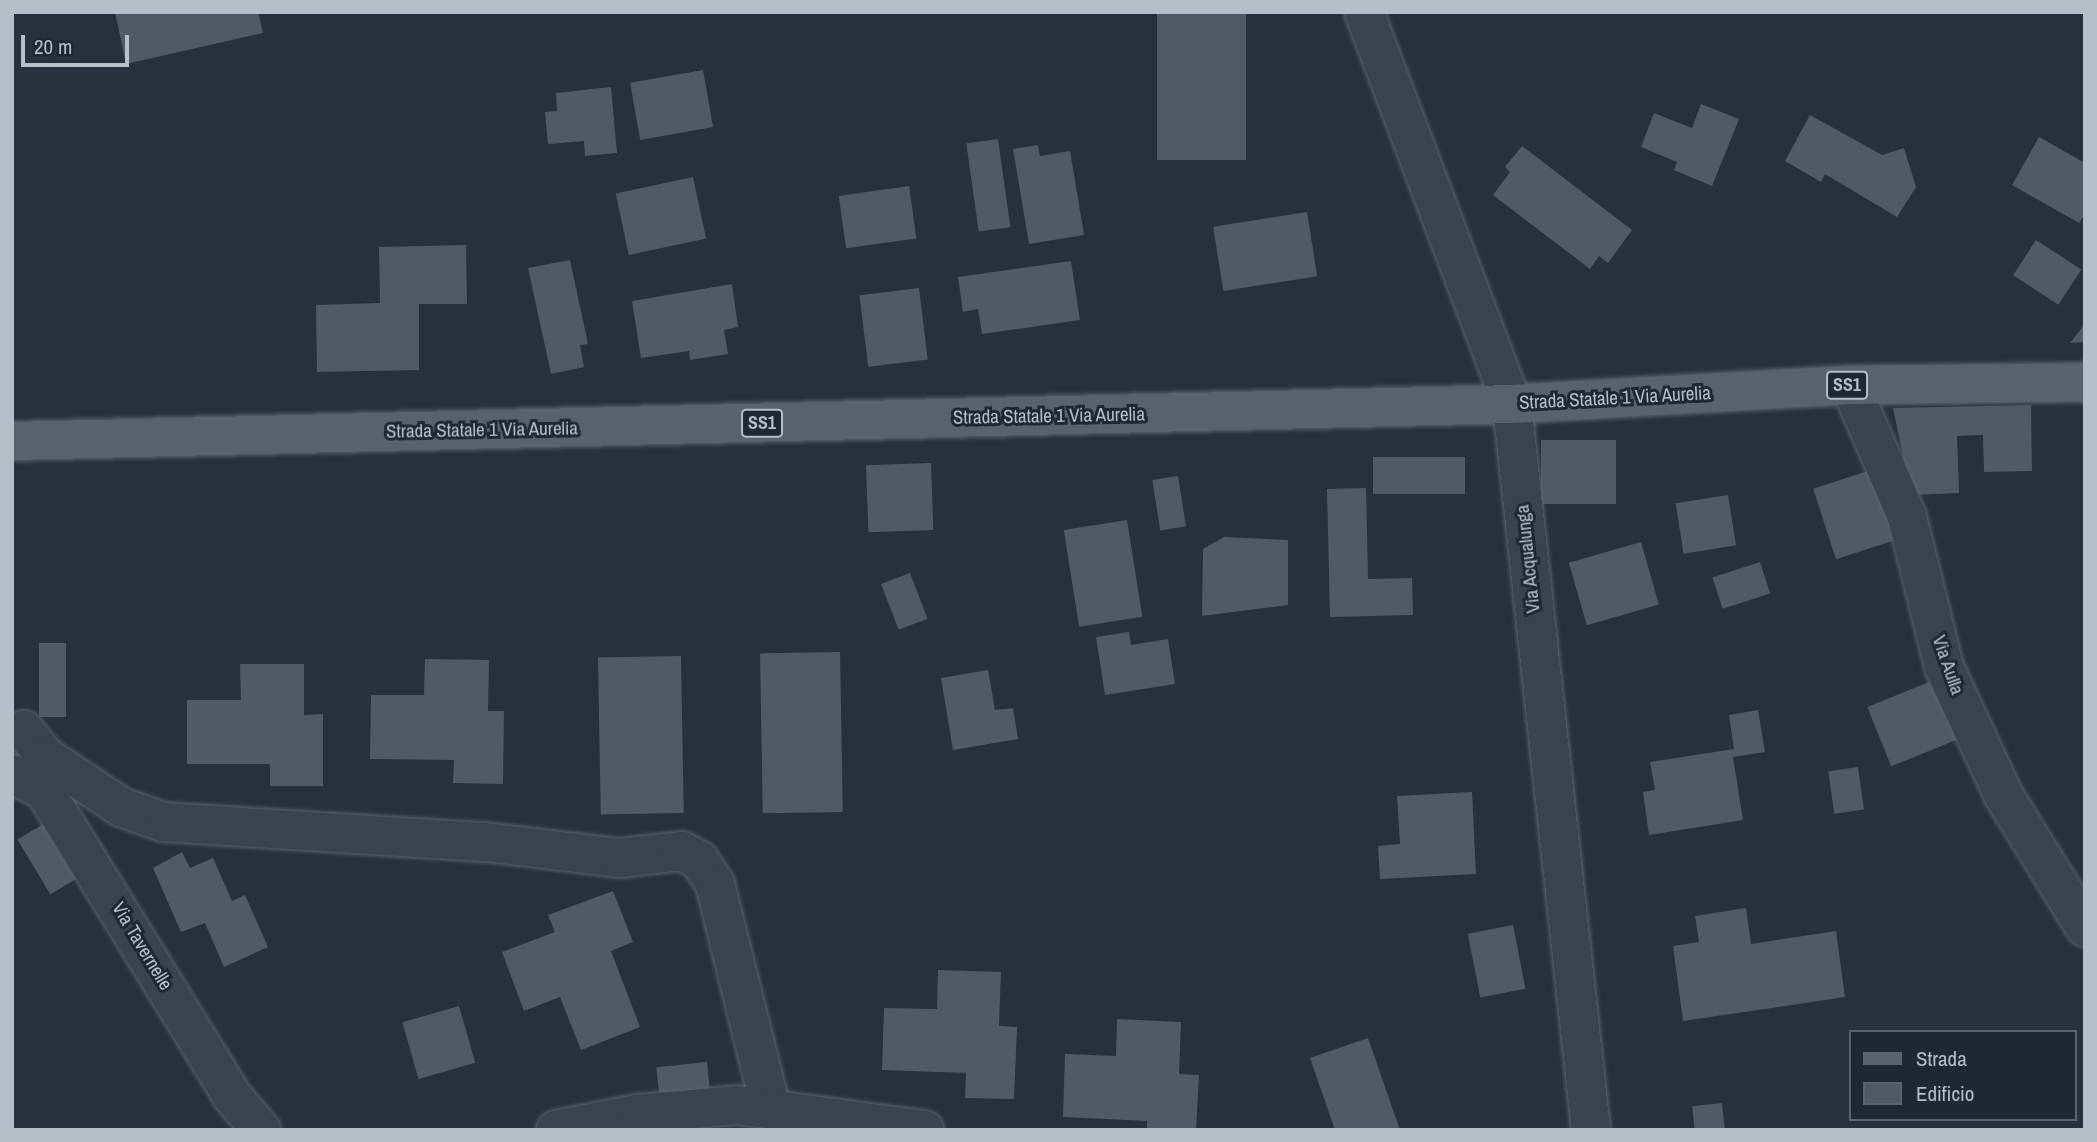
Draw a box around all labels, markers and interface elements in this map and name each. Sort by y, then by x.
scale bar [24,21,133,65]
text: 20 m [34,32,72,61]
road number: SS1 [1826,370,1868,400]
street label: Strada Statale 1 Via Aurelia [1518,382,1712,414]
street label: Strada Statale 1 Via Aurelia [952,403,1146,429]
road number: SS1 [741,408,783,438]
street label: Strada Statale 1 Via Aurelia [385,417,579,443]
street label: Via Acqualunga [1511,503,1545,615]
street label: Via Aulla [1927,632,1969,698]
street label: Via Tavernelle [107,898,177,994]
legend [1848,1030,2076,1121]
text: Strada [1916,1044,1967,1073]
text: Edificio [1916,1079,1974,1108]

